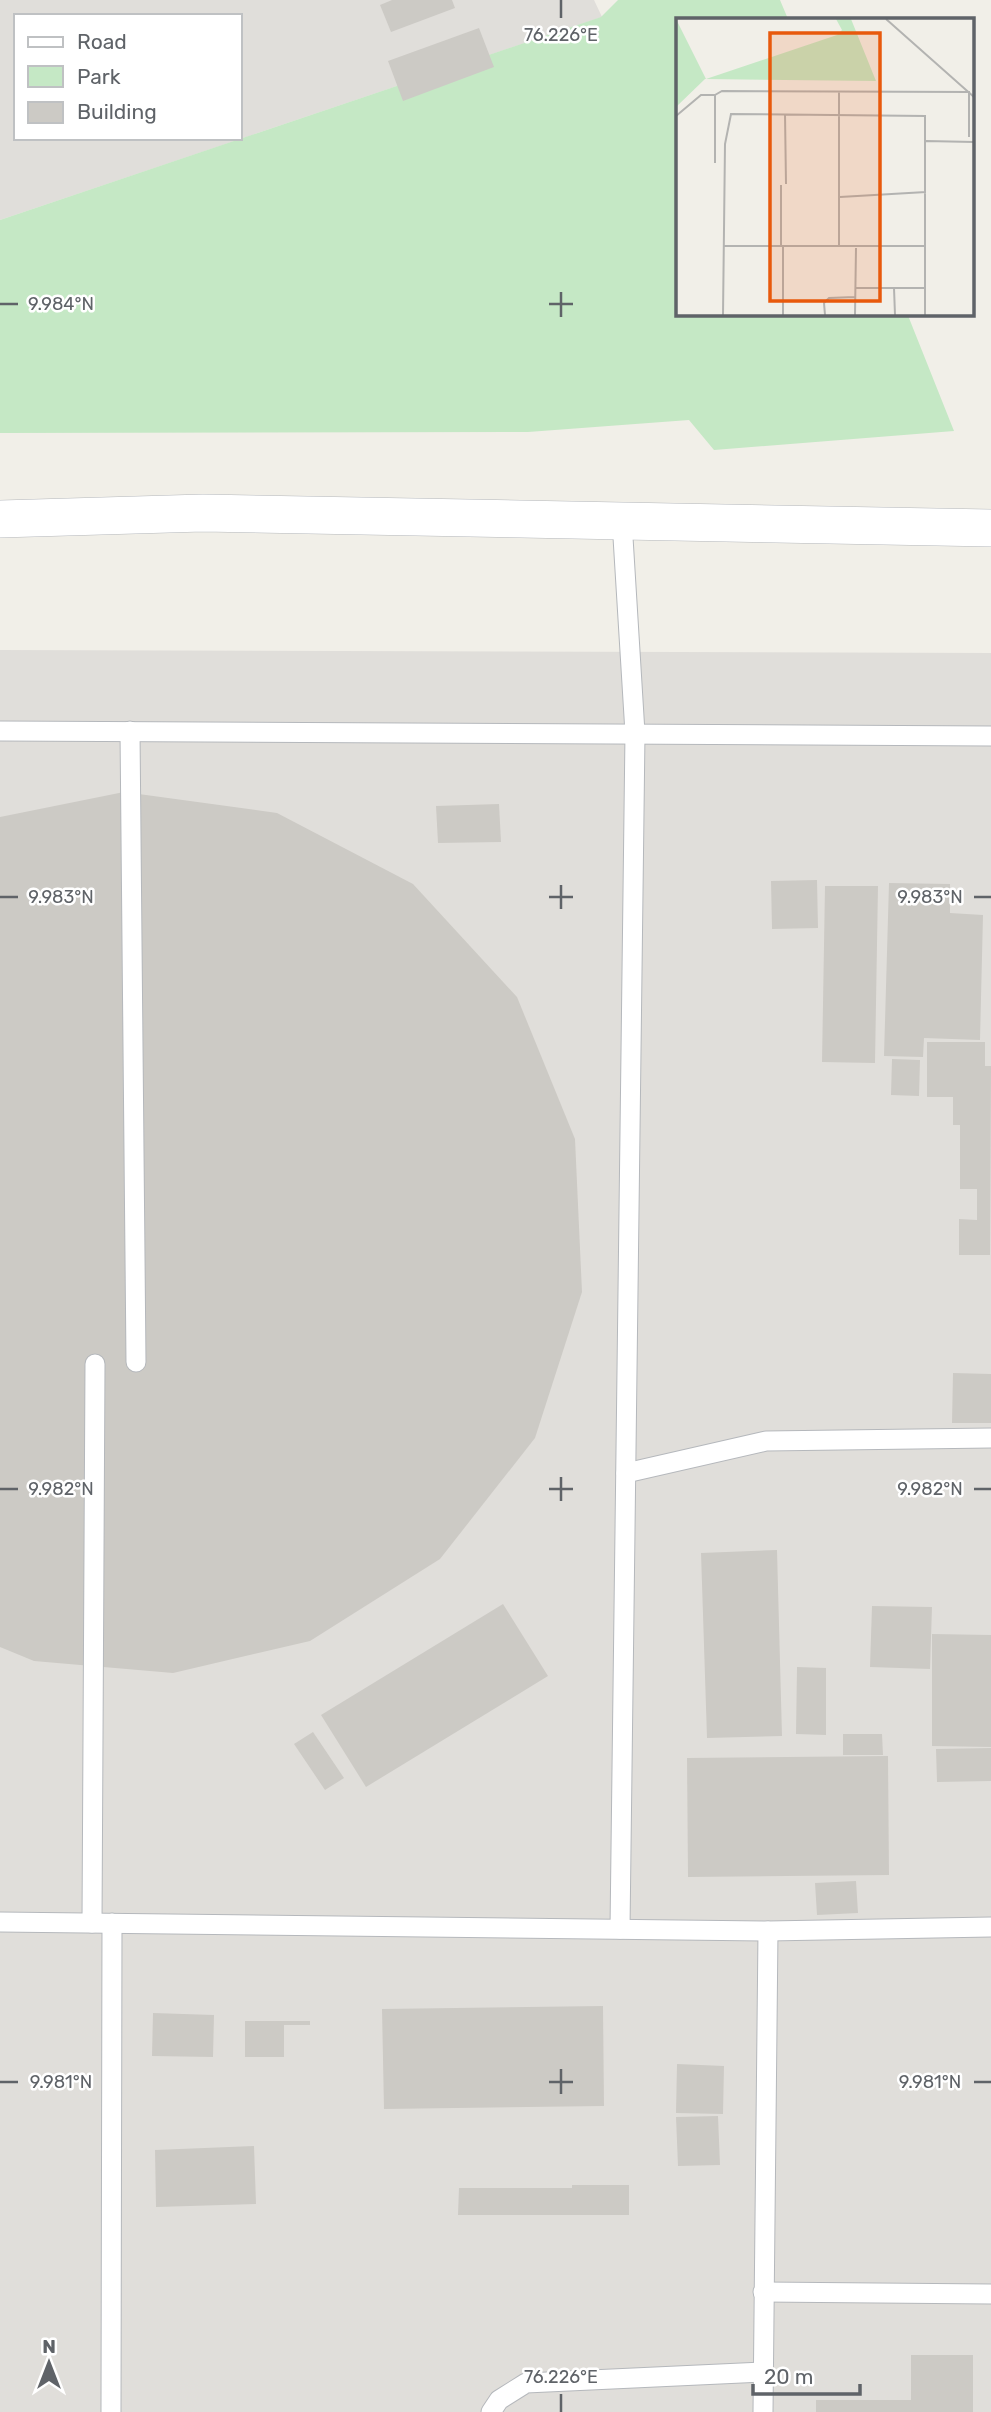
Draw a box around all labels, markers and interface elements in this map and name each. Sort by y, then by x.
legend [14,14,242,140]
inset map [676,18,974,315]
text: 76.226°E [524,24,598,46]
text: Road [77,29,127,54]
text: Park [77,64,121,89]
text: Building [77,99,157,124]
text: 9.984°N [28,293,94,315]
text: 9.983°N [28,886,94,908]
text: 9.983°N [897,886,963,908]
text: 9.982°N [28,1478,94,1500]
text: 9.982°N [897,1478,963,1500]
text: 9.981°N [30,2071,92,2093]
text: 9.981°N [899,2071,961,2093]
north arrow [14,2328,84,2398]
text: N [42,2335,56,2358]
scale bar [753,2352,860,2396]
text: 20 m [764,2364,813,2389]
text: 76.226°E [524,2366,598,2388]

